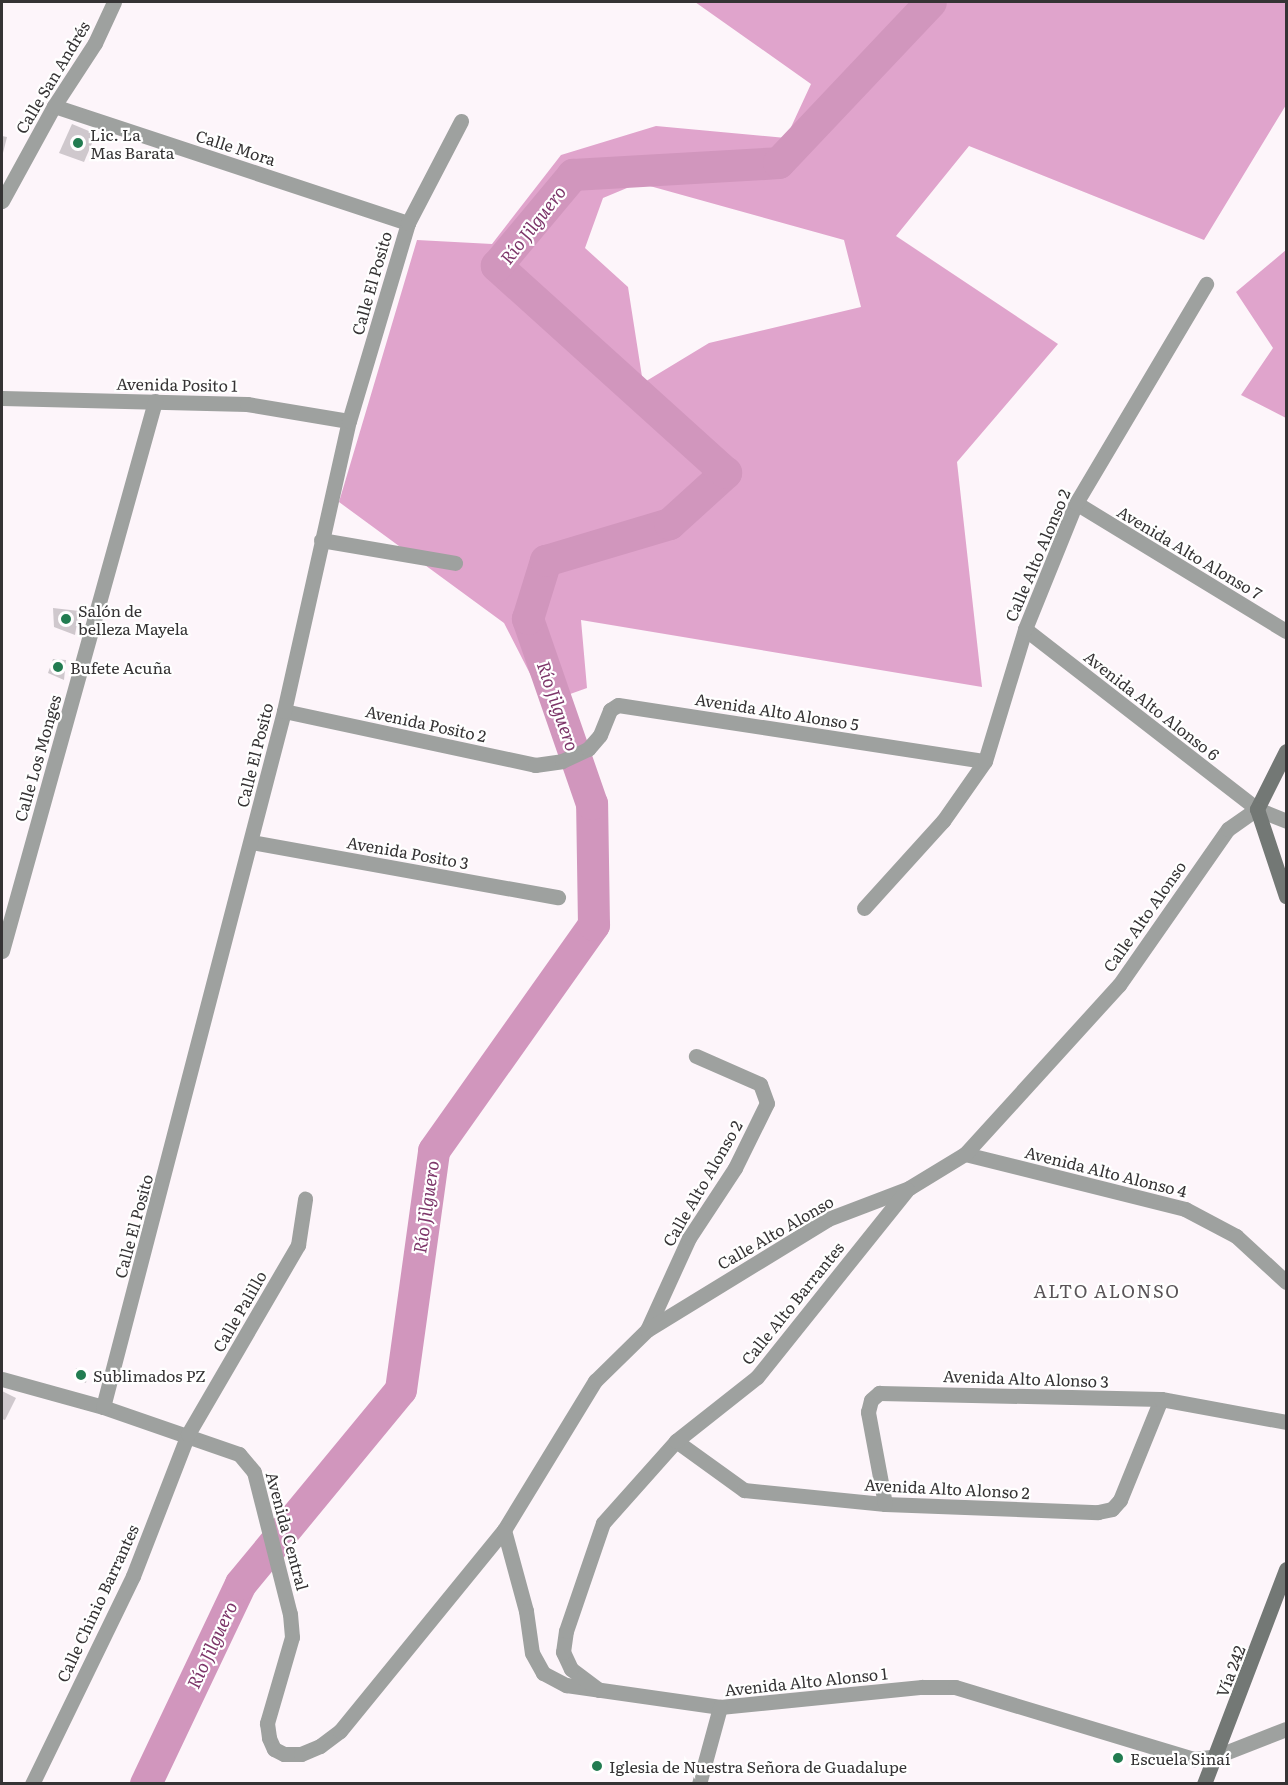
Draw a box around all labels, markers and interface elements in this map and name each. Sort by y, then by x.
street label: Calle San Andrés [11,17,93,137]
place label: Lic. La Mas Barata [90,124,174,162]
street label: Calle Mora [194,125,278,169]
marker: Lic. La Mas Barata [71,136,85,150]
water label: Río Jilguero [496,181,570,269]
street label: Calle El Posito [347,229,395,337]
street label: Avenida Posito 1 [116,373,238,395]
street label: Calle Alto Alonso 2 [1000,486,1074,624]
street label: Avenida Alto Alonso 7 [1114,501,1266,603]
place label: Salón de belleza Mayela [78,600,188,638]
marker: Salón de belleza Mayela [59,612,73,626]
street label: Avenida Alto Alonso 6 [1081,646,1223,764]
place label: Bufete Acuña [70,657,172,677]
water label: Río Jilguero [533,658,583,754]
marker: Bufete Acuña [51,660,65,674]
street label: Avenida Alto Alonso 5 [694,689,860,733]
street label: Calle Los Monges [10,692,64,824]
street label: Calle El Posito [232,701,276,809]
street label: Avenida Posito 2 [364,701,488,745]
street label: Avenida Posito 3 [345,832,471,872]
street label: Calle Alto Alonso [1099,857,1189,975]
street label: Calle Alto Alonso 2 [658,1117,746,1249]
street label: Avenida Alto Alonso 4 [1023,1142,1189,1200]
water label: Río Jilguero [409,1159,443,1255]
street label: Calle El Posito [110,1172,156,1280]
street label: Calle Alto Alonso [714,1191,836,1273]
street label: Calle Alto Barrantes [737,1238,847,1368]
street label: Calle Palillo [208,1267,270,1355]
district label: ALTO ALONSO [1034,1280,1180,1302]
place label: Sublimados PZ [93,1365,206,1385]
street label: Avenida Alto Alonso 3 [943,1366,1109,1390]
marker: Sublimados PZ [74,1368,88,1382]
street label: Avenida Central [263,1470,313,1592]
street label: Avenida Alto Alonso 2 [864,1474,1030,1502]
street label: Calle Chinio Barrantes [52,1521,142,1685]
water label: Río Jilguero [182,1598,242,1692]
street label: Vía 242 [1211,1642,1249,1700]
street label: Avenida Alto Alonso 1 [723,1663,889,1699]
place label: Escuela Sinaí [1130,1748,1230,1768]
marker: Escuela Sinaí [1111,1751,1125,1765]
place label: Iglesia de Nuestra Señora de Guadalupe [609,1756,907,1776]
marker: Iglesia de Nuestra Señora de Guadalupe [590,1759,604,1773]

